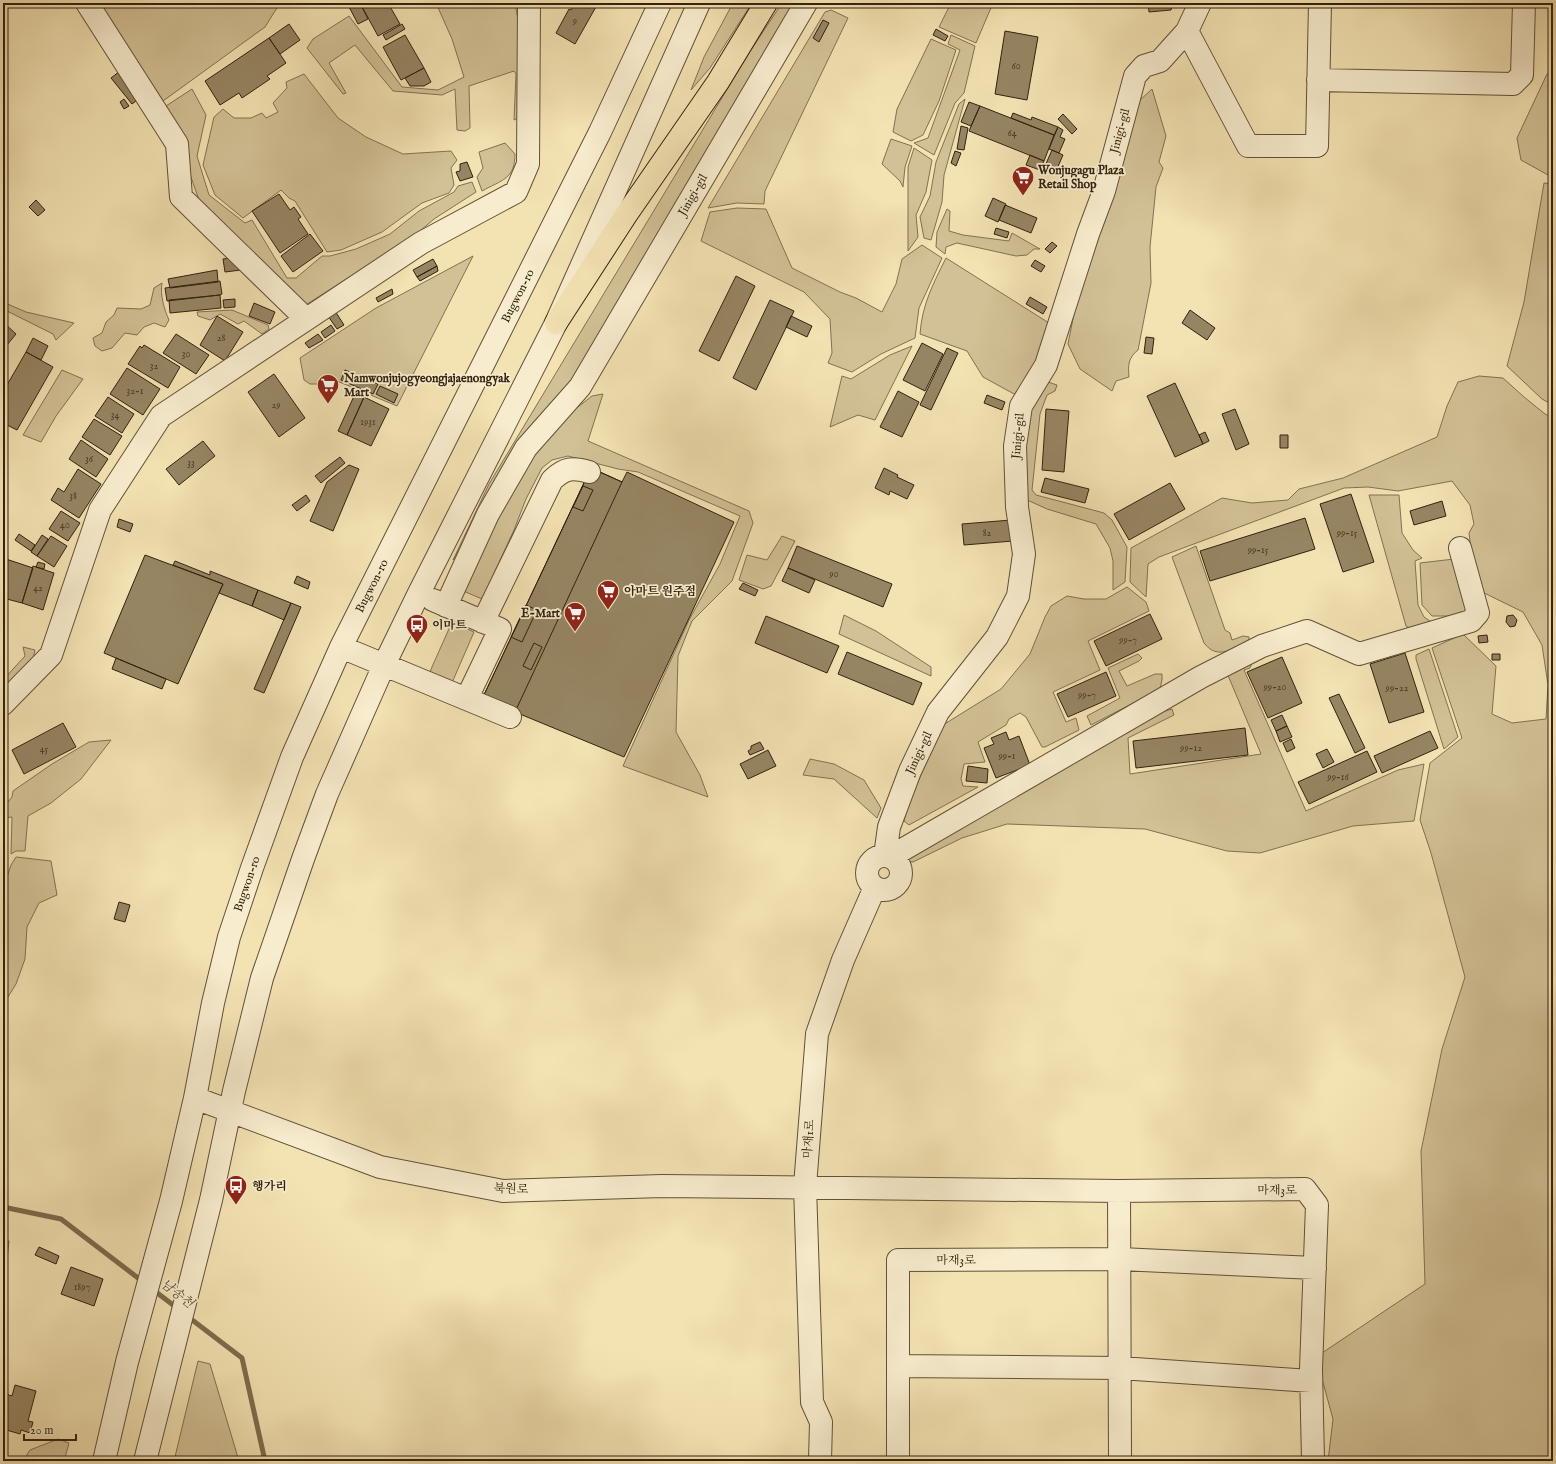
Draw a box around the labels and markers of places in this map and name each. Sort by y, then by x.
place label: Wonjugagu Plaza Retail Shop [1037,163,1125,193]
supermarket icon: Wonjugagu Plaza Retail Shop [1010,164,1036,197]
place label: Namwonjujogyeongjajaenongyak Mart [343,371,511,400]
supermarket icon: Namwonjujogyeongjajaenongyak Mart [315,372,341,405]
supermarket icon: 아마트 원주점 [595,578,621,611]
place label: 아마트 원주점 [624,584,696,599]
supermarket icon: E-Mart [562,600,588,633]
place label: E-Mart [521,606,561,621]
bus stop icon: 이마트 [404,612,430,645]
place label: 이마트 [432,618,467,633]
bus stop icon: 행가리 [223,1173,249,1206]
place label: 행가리 [252,1179,287,1194]

